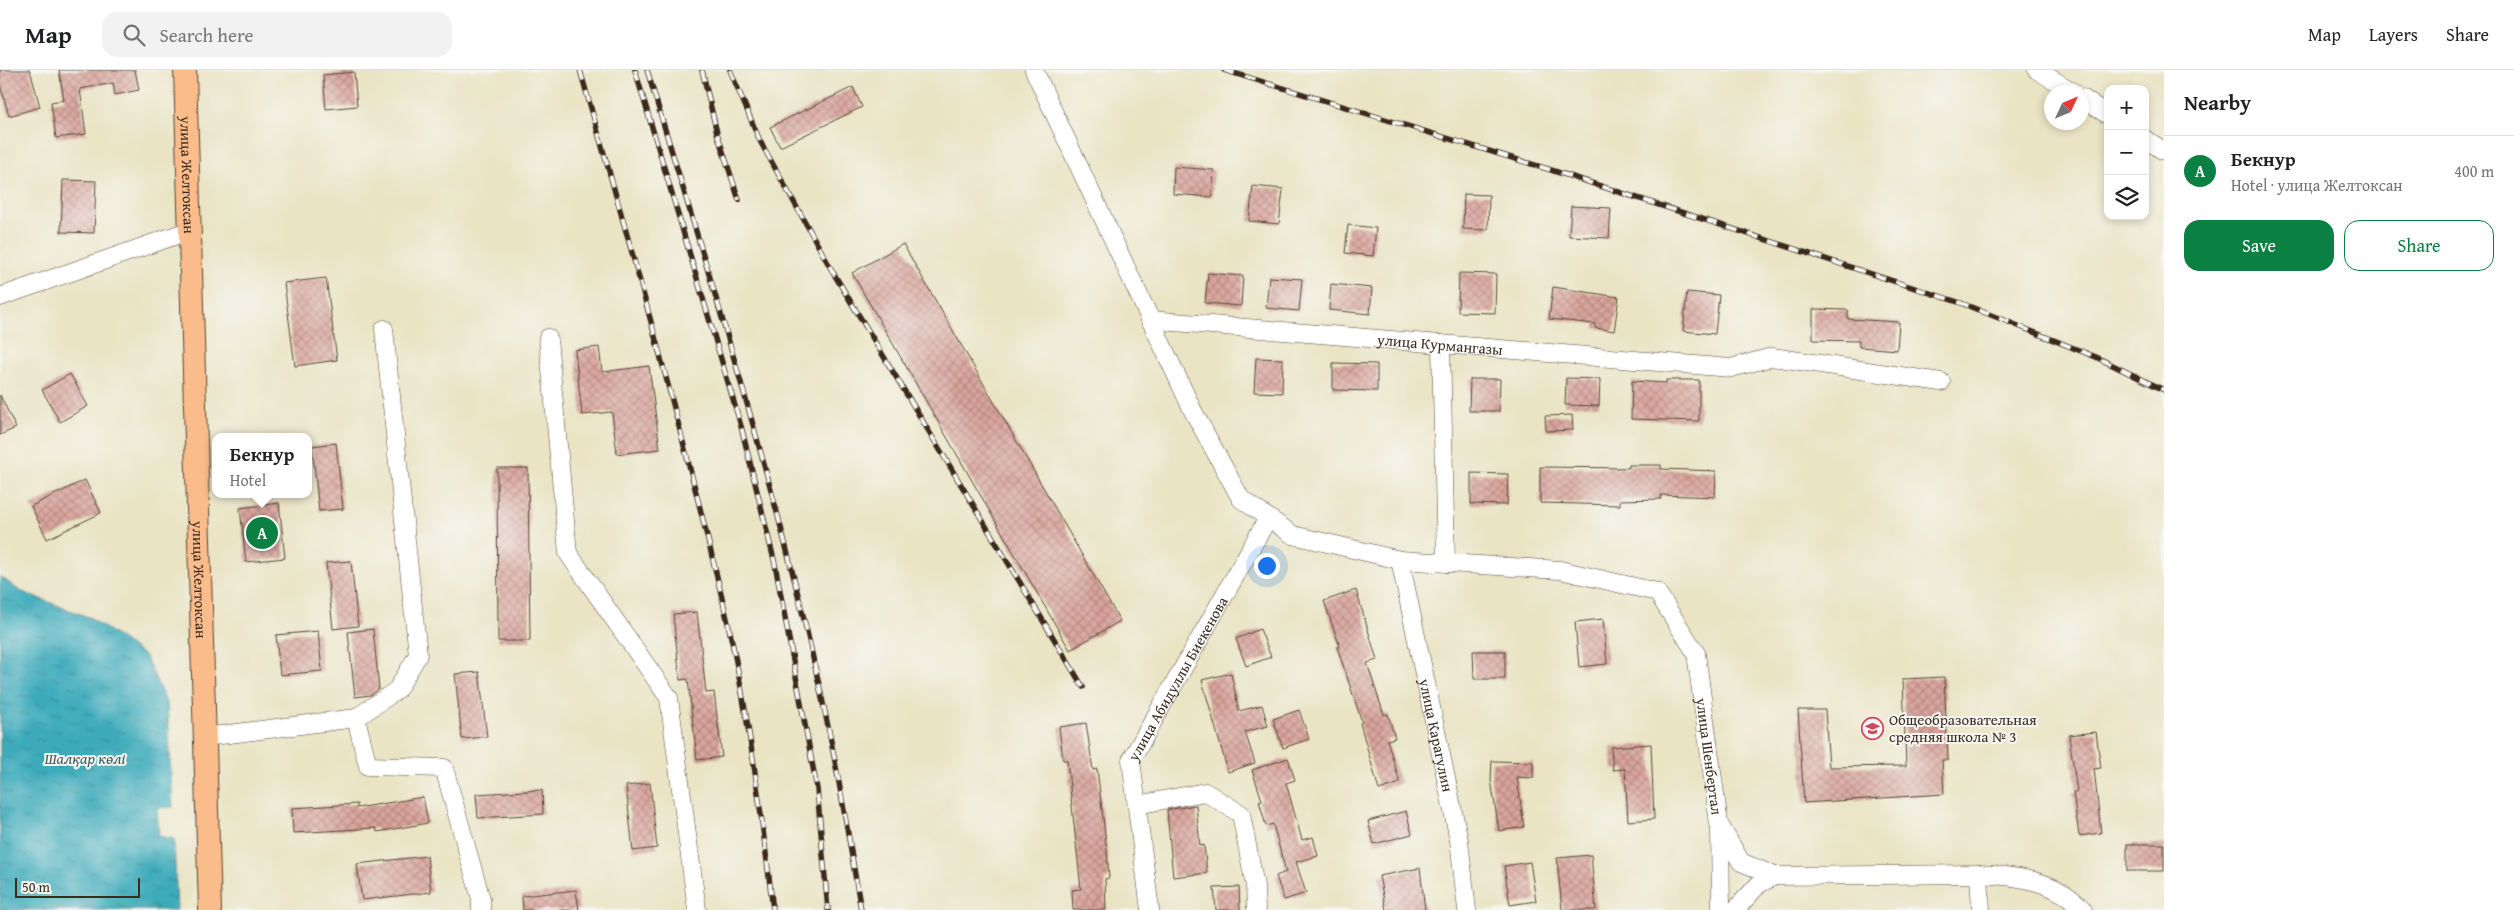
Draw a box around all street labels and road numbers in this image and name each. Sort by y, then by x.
street label: улица Желтоксан [176,115,200,234]
street label: улица Курмангазы [1375,328,1504,360]
street label: улица Желтоксан [188,520,212,639]
street label: улица Абидуллы Биекенова [1122,592,1233,765]
street label: улица Карагулин [1415,676,1459,794]
street label: улица Шенбертал [1692,696,1728,816]

